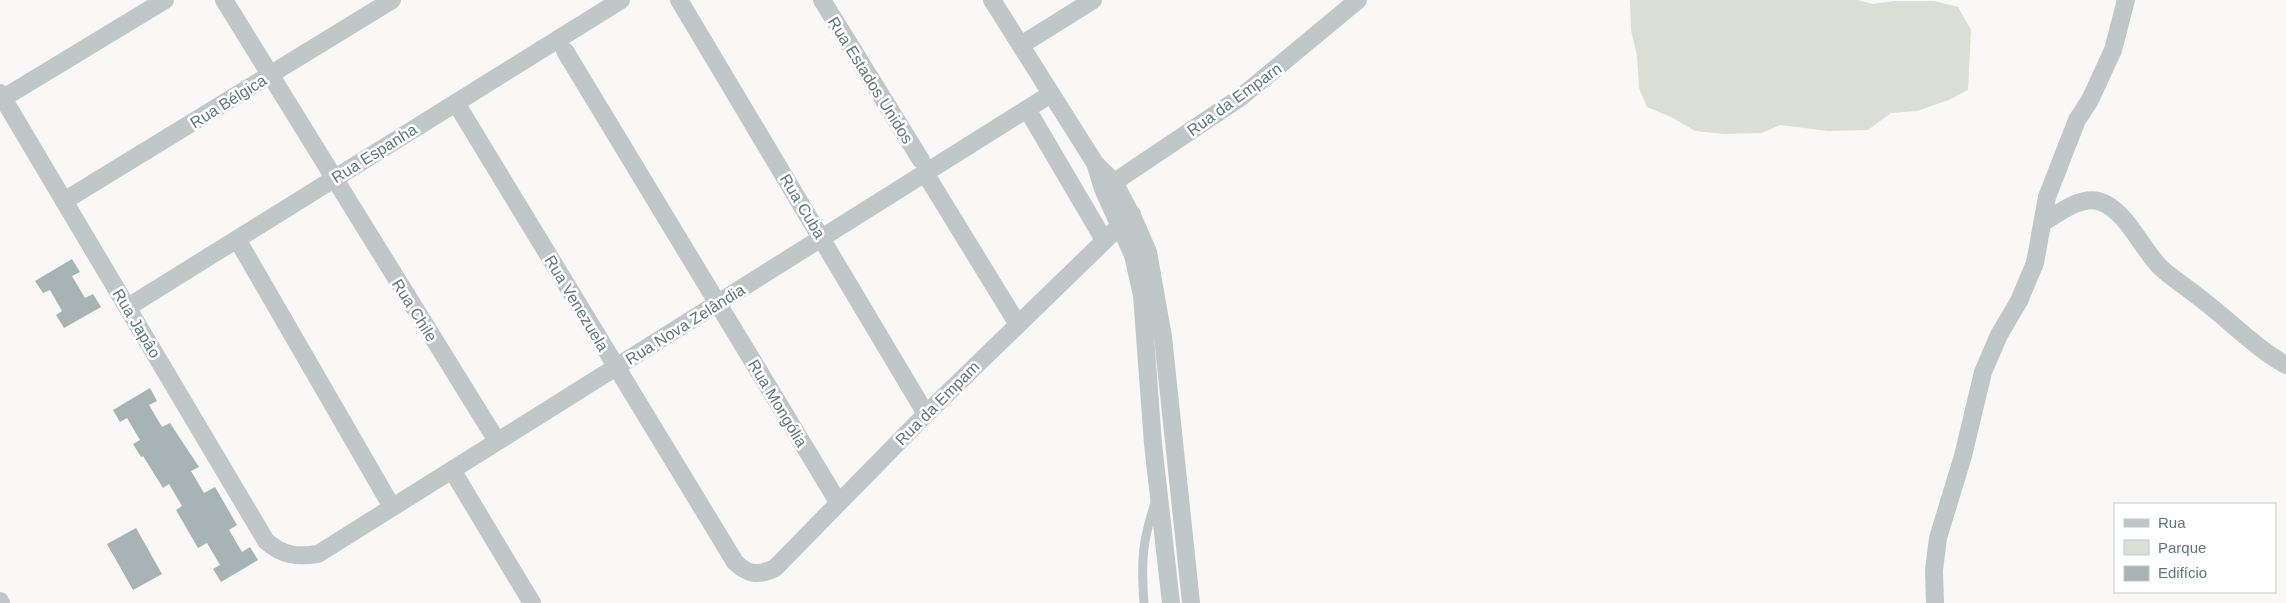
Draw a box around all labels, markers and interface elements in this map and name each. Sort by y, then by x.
street label: Rua Estados Unidos [825,14,916,147]
street label: Rua da Emparn [1184,60,1285,139]
street label: Rua Bélgica [187,71,269,131]
street label: Rua Espanha [329,120,420,186]
street label: Rua Cuba [777,171,828,242]
street label: Rua Venezuela [541,252,612,354]
street label: Rua Chile [389,276,440,345]
street label: Rua Nova Zelândia [623,281,748,368]
street label: Rua Japâo [109,286,164,361]
street label: Rua Mongólia [745,357,810,450]
street label: Rua da Empam [892,358,983,449]
legend [2114,503,2276,593]
text: Rua [2158,514,2186,531]
text: Parque [2158,539,2206,556]
text: Edifício [2158,564,2207,581]

